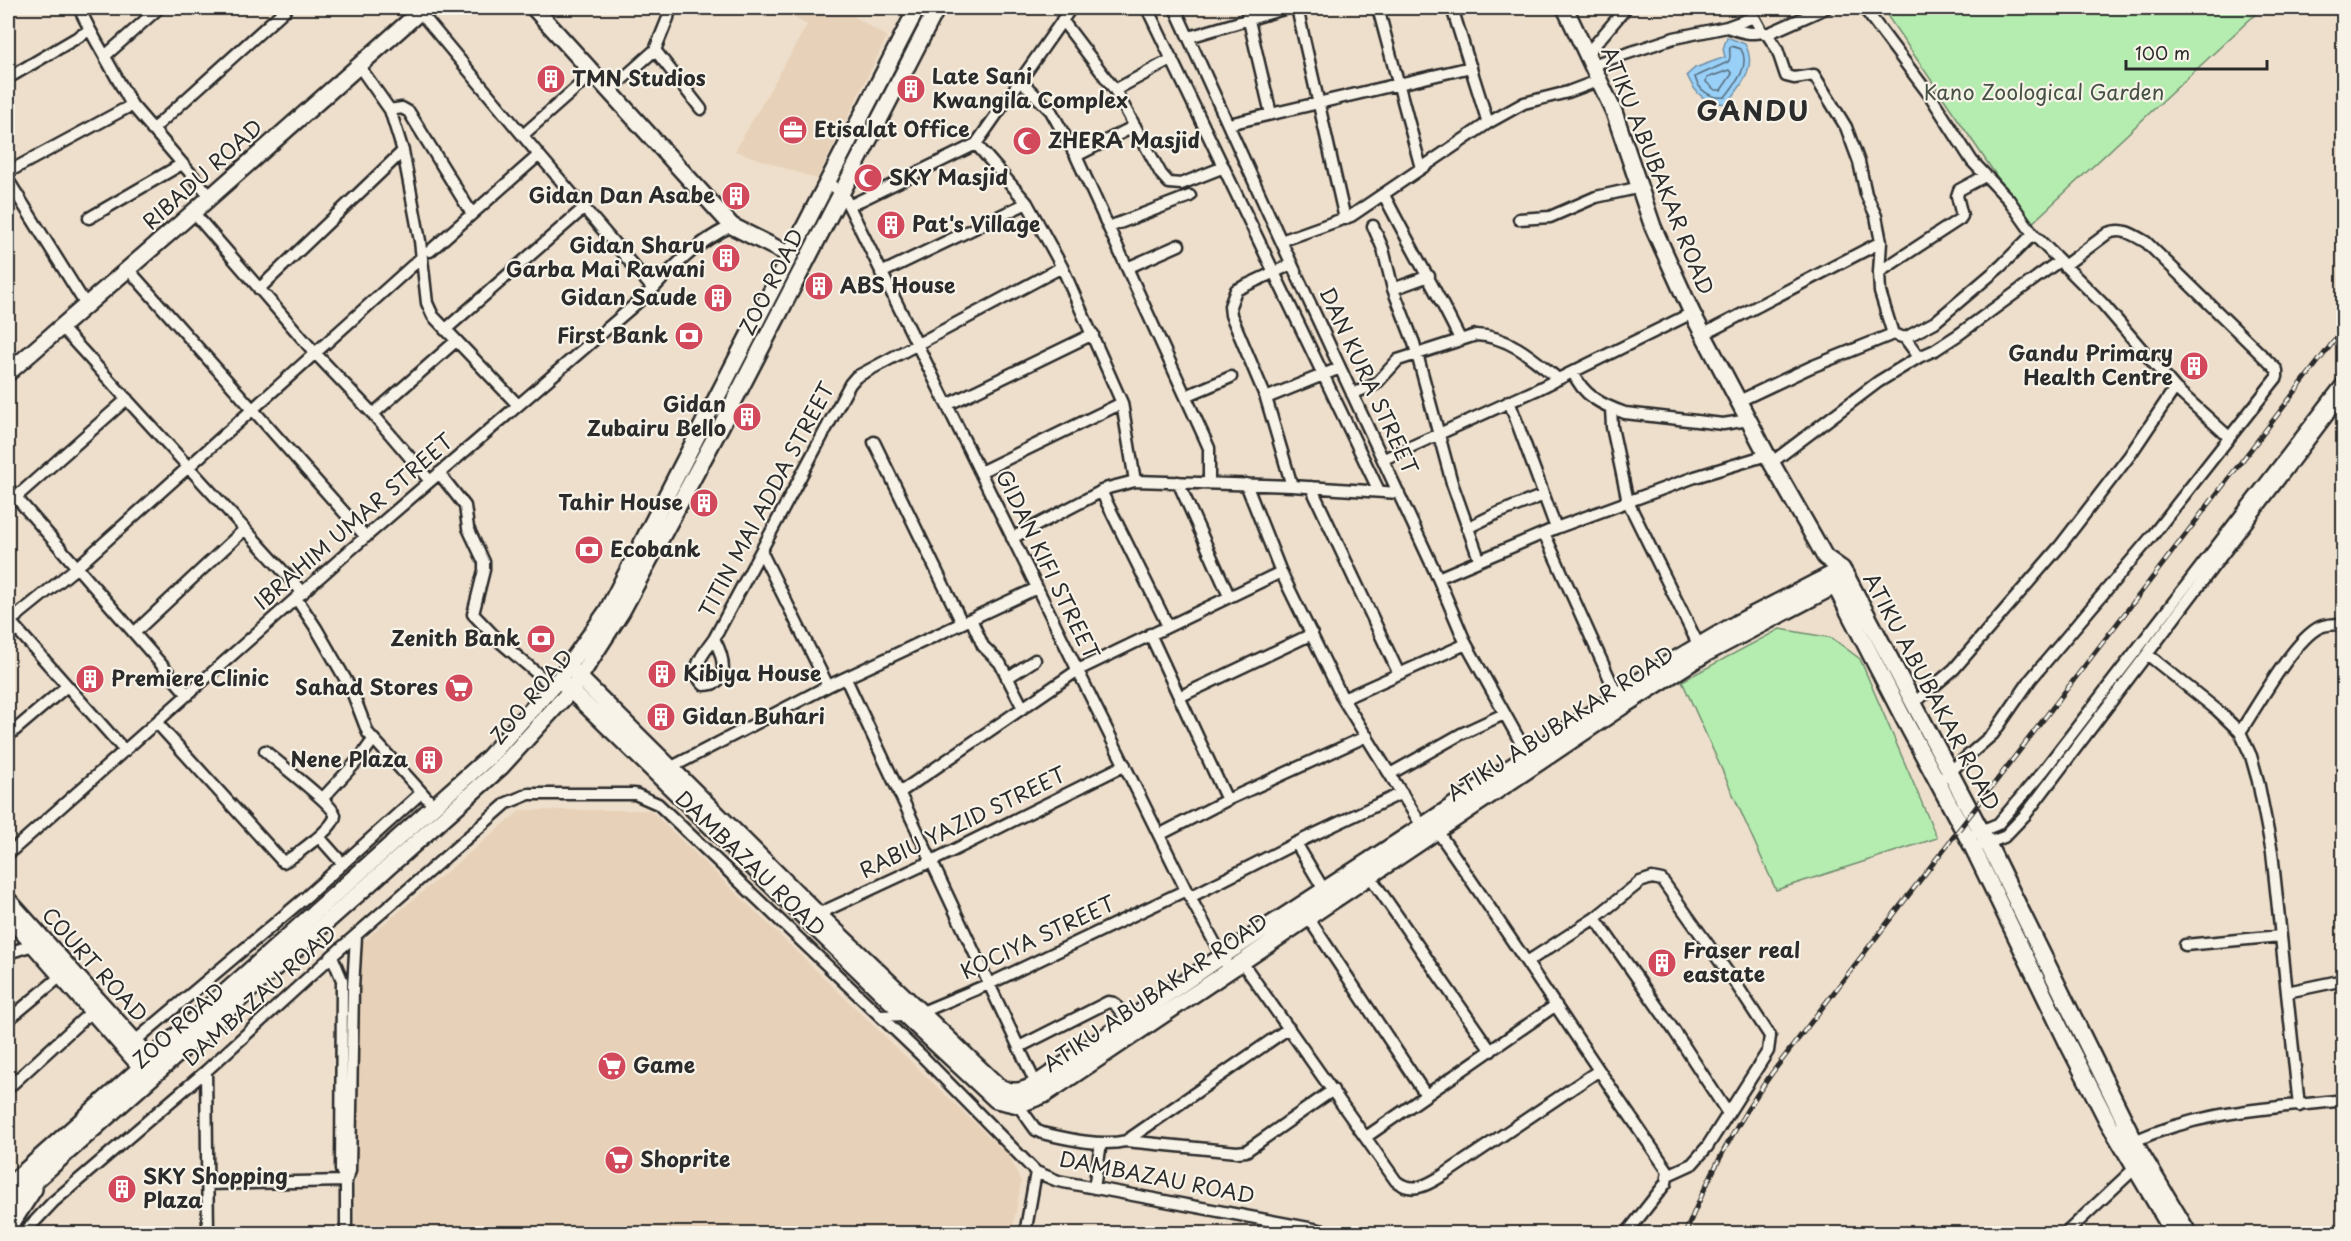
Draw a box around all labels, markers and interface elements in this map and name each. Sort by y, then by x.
scale bar [2126,33,2267,71]
text: 100 m [2135,39,2190,66]
street label: ATIKU ABUBAKAR ROAD [1594,41,1723,299]
place label: Late Sani Kwangila Complex [932,59,1128,115]
place label: TMN Studios [572,61,706,93]
building icon: TMN Studios [535,63,567,95]
building icon: Late Sani Kwangila Complex [895,73,927,105]
park label: Kano Zoological Garden [1924,75,2164,107]
district label: GANDU [1696,89,1810,130]
street label: RIBADU ROAD [134,111,269,236]
place label: Etisalat Office [814,112,970,144]
office icon: Etisalat Office [777,114,809,146]
place label: ZHERA Masjid [1048,123,1200,155]
mosque icon: ZHERA Masjid [1011,125,1043,157]
place label: SKY Masjid [889,160,1008,192]
mosque icon: SKY Masjid [852,162,884,194]
place label: Gidan Dan Asabe [528,178,715,210]
building icon: Gidan Dan Asabe [720,180,752,212]
place label: Pat's Village [912,207,1040,239]
building icon: Pat's Village [875,209,907,241]
street label: ZOO ROAD [730,222,811,340]
place label: Gidan Sharu Garba Mai Rawani [506,228,705,284]
building icon: Gidan Sharu Garba Mai Rawani [710,242,742,274]
place label: ABS House [840,268,955,300]
building icon: ABS House [803,270,835,302]
place label: Gidan Saude [561,280,697,312]
street label: DAN KURA STREET [1312,281,1428,480]
building icon: Gidan Saude [702,282,734,314]
place label: First Bank [557,318,668,350]
bank icon: First Bank [673,320,705,352]
place label: Gandu Primary Health Centre [2008,336,2173,392]
building icon: Gandu Primary Health Centre [2178,350,2210,382]
street label: TITIN MAI ADDA STREET [689,375,841,623]
place label: Gidan Zubairu Bello [587,387,726,443]
building icon: Gidan Zubairu Bello [731,401,763,433]
street label: IBRAHIM UMAR STREET [246,424,460,616]
street label: GIDAN KIFI STREET [989,464,1109,665]
place label: Tahir House [558,485,683,517]
building icon: Tahir House [688,487,720,519]
place label: Ecobank [610,532,701,564]
bank icon: Ecobank [573,534,605,566]
street label: ATIKU ABUBAKAR ROAD [1856,566,2009,816]
place label: Zenith Bank [390,621,520,653]
bank icon: Zenith Bank [525,623,557,655]
street label: ATIKU ABUBAKAR ROAD [1440,637,1680,808]
street label: ZOO ROAD [481,641,580,750]
place label: Kibiya House [683,656,821,688]
building icon: Kibiya House [646,658,678,690]
place label: Premiere Clinic [111,661,269,693]
building icon: Premiere Clinic [74,663,106,695]
place label: Sahad Stores [295,670,438,702]
supermarket icon: Sahad Stores [443,672,475,704]
place label: Gidan Buhari [682,699,825,731]
building icon: Gidan Buhari [645,701,677,733]
place label: Nene Plaza [291,742,408,774]
building icon: Nene Plaza [413,744,445,776]
street label: RABIU YAZID STREET [853,757,1071,885]
street label: DAMBAZAU ROAD [669,782,834,943]
street label: KOCIYA STREET [955,886,1120,986]
street label: COURT ROAD [35,899,156,1028]
street label: ATIKU ABUBAKAR ROAD [1036,904,1274,1079]
street label: DAMBAZAU ROAD [174,916,343,1073]
place label: Fraser real eastate [1683,933,1800,989]
building icon: Fraser real eastate [1646,947,1678,979]
street label: ZOO ROAD [124,974,231,1075]
place label: Game [633,1048,695,1080]
supermarket icon: Game [596,1050,628,1082]
street label: DAMBAZAU ROAD [1057,1141,1258,1211]
place label: Shoprite [640,1142,730,1174]
supermarket icon: Shoprite [603,1144,635,1176]
place label: SKY Shopping Plaza [143,1159,288,1215]
building icon: SKY Shopping Plaza [106,1173,138,1205]

